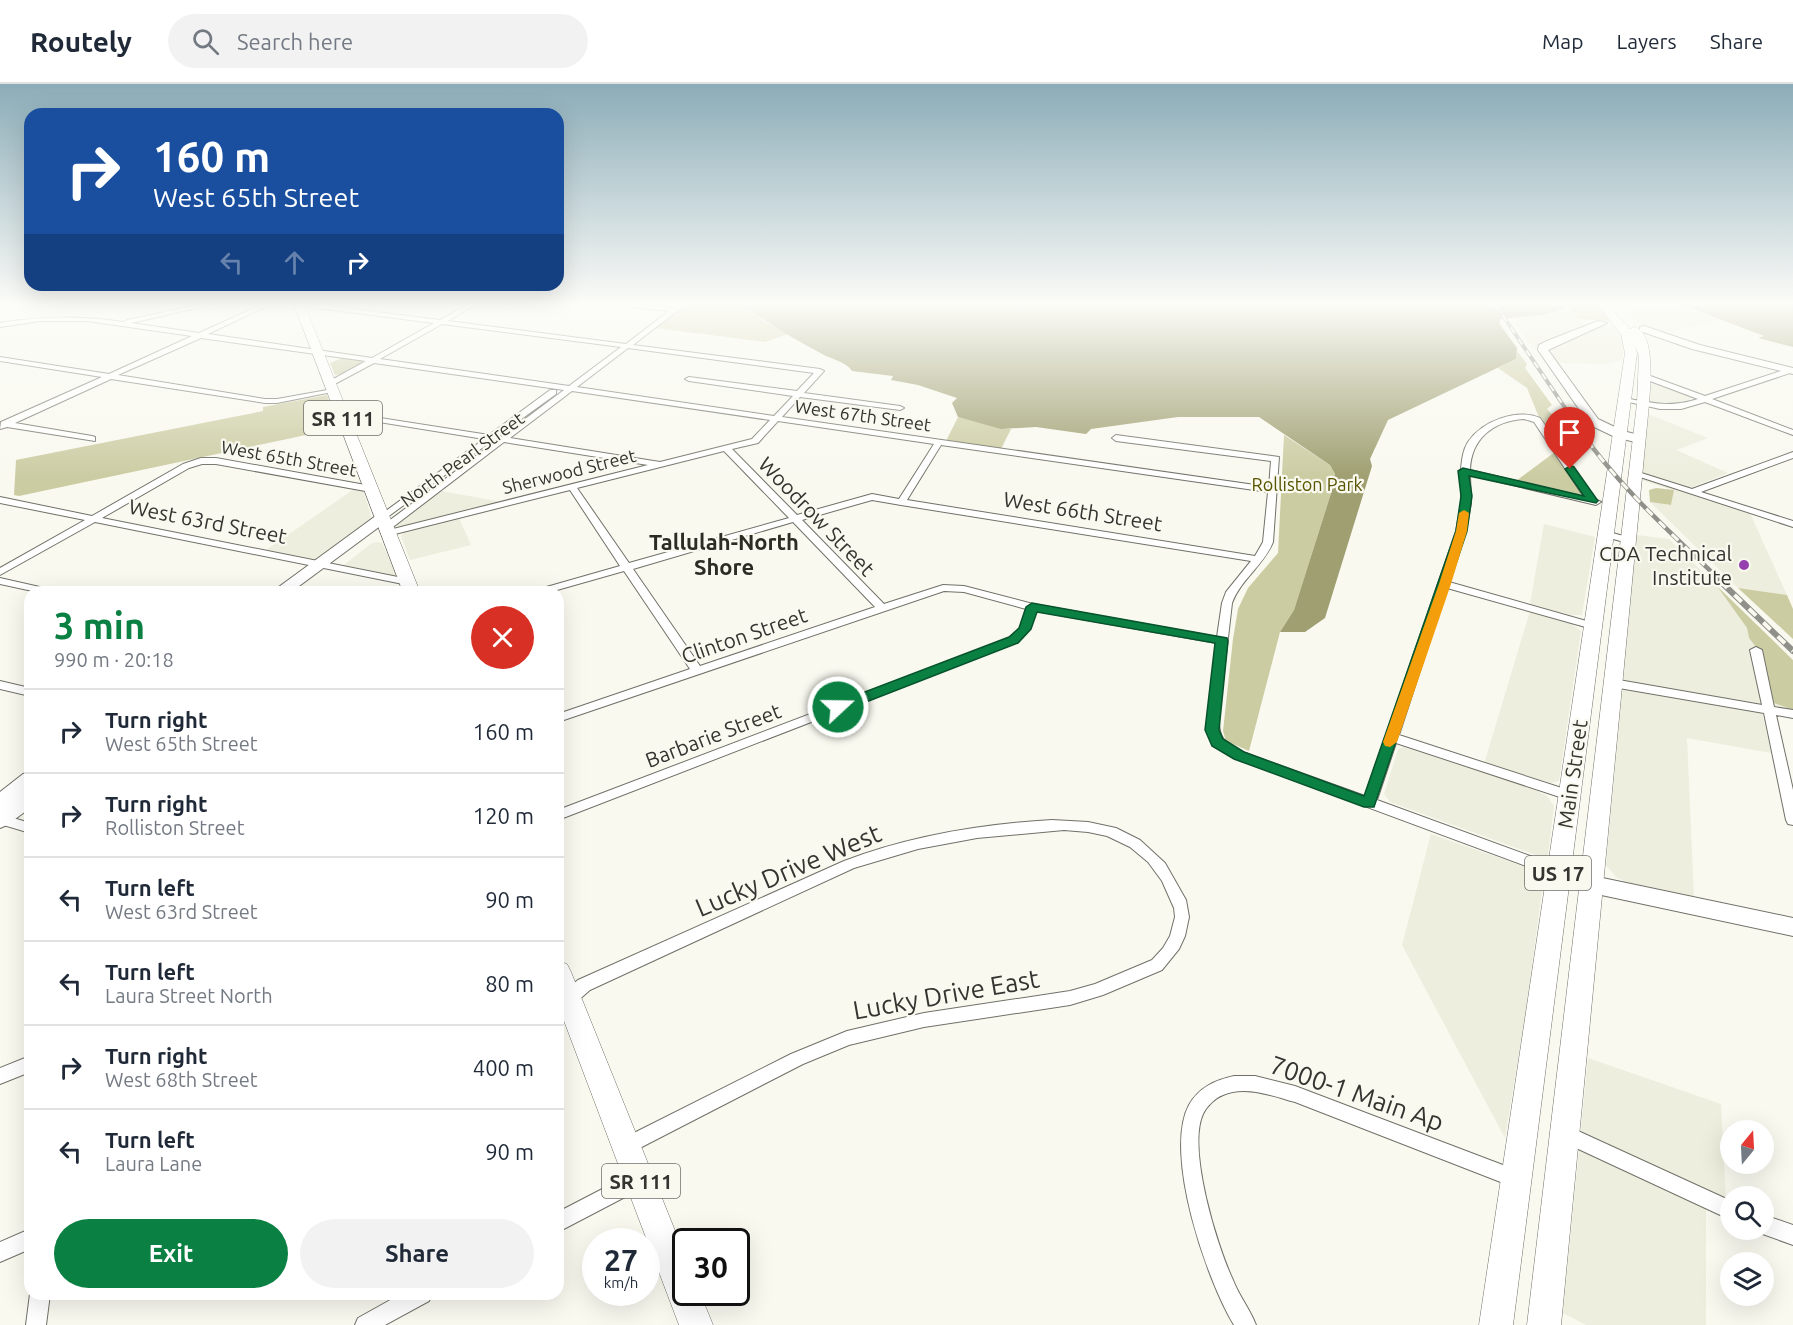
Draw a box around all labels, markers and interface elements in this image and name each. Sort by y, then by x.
search box [168,14,588,68]
icon: search [189,25,222,58]
text: Routely [30,26,132,57]
text: Search here [237,29,353,54]
text: Map [1542,29,1583,53]
text: Layers [1616,29,1677,53]
text: Share [1710,29,1763,53]
icon: right [54,132,132,210]
text: 160 m [153,133,270,180]
text: West 65th Street [153,182,359,212]
icon: left [215,246,248,279]
icon: ahead [278,246,311,279]
icon: right [341,246,374,279]
street label: West 67th Street [794,396,932,434]
road number: SR 111 [304,401,382,435]
pin [1544,407,1595,469]
street label: North Pearl Street [397,408,527,510]
icon: arrive [1553,416,1586,449]
street label: West 65th Street [220,436,358,480]
street label: Sherwood Street [500,445,638,497]
street label: Woodrow Street [754,452,880,580]
park label: Rolliston Park [1251,474,1363,494]
street label: West 66th Street [1002,487,1164,535]
street label: West 63rd Street [127,494,289,548]
district label: Tallulah-North Shore [649,529,799,579]
place label: CDA Technical Institute [1599,541,1732,589]
marker: CDA Technical Institute [1737,558,1751,572]
street label: Clinton Street [678,602,810,668]
text: 3 min [54,605,145,646]
button: close [471,606,534,669]
text: 990 m · 20:18 [54,648,174,671]
position arrow [806,675,870,739]
street label: Barbarie Street [642,698,784,772]
text: Turn right [105,707,207,732]
icon: right [54,715,87,748]
street label: Main Street [1552,718,1592,830]
text: 160 m [473,719,534,744]
text: West 65th Street [105,732,258,755]
text: Turn right [105,791,207,816]
icon: right [54,799,87,832]
text: 120 m [473,803,534,828]
text: Rolliston Street [105,816,245,839]
street label: Lucky Drive West [691,818,885,922]
road number: US 17 [1525,856,1591,890]
text: Turn left [105,875,195,900]
icon: left [54,883,87,916]
text: 90 m [485,887,534,912]
text: West 63rd Street [105,900,258,923]
text: Turn left [105,959,195,984]
street label: Lucky Drive East [851,963,1041,1025]
icon: left [54,967,87,1000]
text: 80 m [485,971,534,996]
text: Laura Street North [105,984,273,1007]
text: Turn right [105,1043,207,1068]
street label: 7000-1 Main Ap [1266,1050,1448,1136]
icon: right [54,1051,87,1084]
text: 400 m [473,1055,534,1080]
text: West 68th Street [105,1068,258,1091]
north arrow [1720,1120,1774,1174]
map controls [1720,1120,1774,1306]
text: Turn left [105,1127,195,1152]
icon: left [54,1135,87,1168]
text: 90 m [485,1139,534,1164]
text: Laura Lane [105,1152,202,1175]
road number: SR 111 [602,1164,680,1198]
button: search [1720,1186,1774,1240]
button: Exit [54,1219,288,1288]
button: Share [300,1219,534,1288]
speed limit sign: 30 [672,1228,750,1306]
text: 27 [604,1243,638,1277]
button: layers [1720,1252,1774,1306]
text: km/h [604,1274,638,1291]

